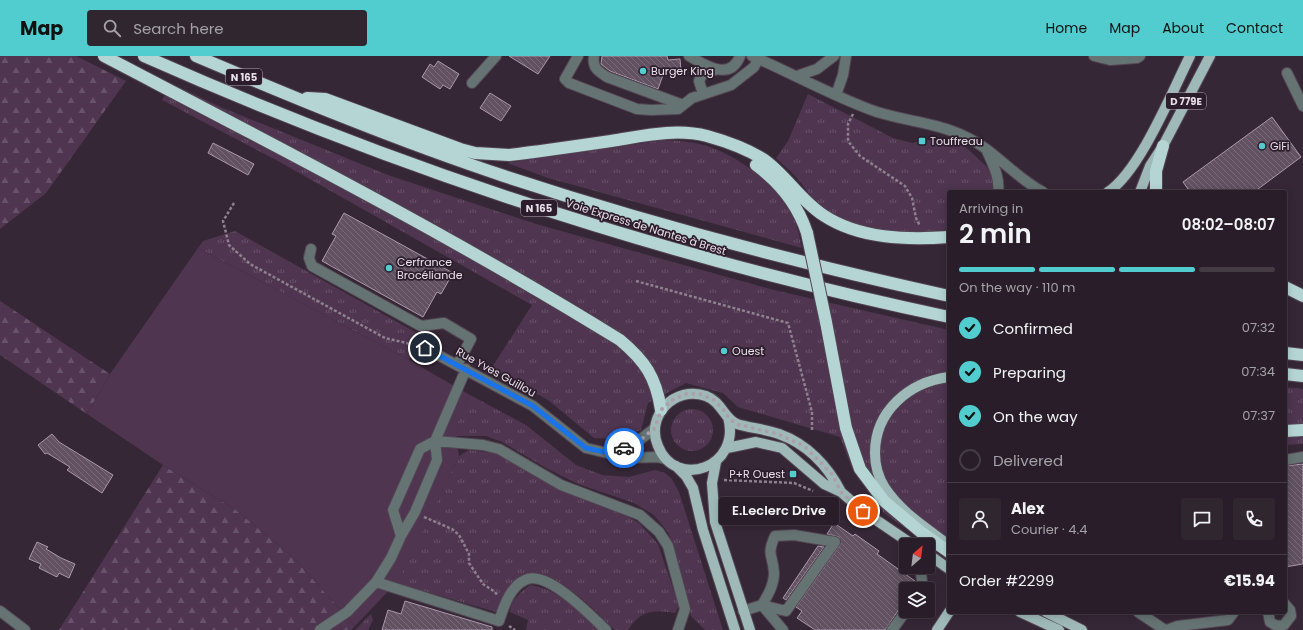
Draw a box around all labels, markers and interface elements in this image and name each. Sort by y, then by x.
search box [87,10,367,46]
text: Map [20,15,63,42]
icon: search [101,17,123,39]
text: Search here [133,18,224,39]
text: Home [1045,18,1087,38]
text: Map [1109,18,1140,38]
text: About [1162,18,1204,38]
text: Contact [1226,18,1283,38]
place label: Burger King [651,63,714,79]
marker: Burger King [638,66,648,76]
road number: N 165 [226,69,262,85]
road number: D 779E [1166,93,1206,109]
place label: Touffreau [930,133,983,149]
marker: Touffreau [917,136,927,146]
place label: GiFi [1270,138,1290,154]
marker: GiFi [1257,141,1267,151]
street label: Voie Express de Nantes à Brest [564,195,728,259]
text: Arriving in [959,199,1023,218]
road number: N 165 [521,200,557,216]
text: 08:02–08:07 [1182,214,1275,235]
text: 2 min [959,216,1032,252]
place label: Cerfrance Brocéliande [397,254,463,283]
marker: Cerfrance Brocéliande [384,263,394,273]
text: On the way · 110 m [959,278,1075,297]
icon: check [959,317,981,339]
text: Confirmed [993,318,1073,339]
text: 07:32 [1242,318,1275,337]
pin [408,331,442,365]
icon: home [414,337,436,359]
street label: Rue Yves Guillou [453,343,539,401]
place label: Ouest [732,343,764,359]
marker: Ouest [719,346,729,356]
icon: check [959,361,981,383]
text: Preparing [993,362,1066,383]
text: 07:34 [1241,362,1275,381]
icon: check [959,405,981,427]
text: On the way [993,406,1078,427]
text: 07:37 [1242,406,1275,425]
courier [604,428,644,468]
icon: car [613,437,635,459]
text: Delivered [993,450,1063,471]
place label: P+R Ouest [729,466,785,482]
marker: P+R Ouest [788,469,798,479]
pin [846,494,880,528]
callout: E.Leclerc Drive [719,497,839,525]
button: person [959,498,1001,540]
text: Alex [1011,498,1045,519]
button: chat [1181,498,1223,540]
button: phone [1233,498,1275,540]
icon: bag [852,500,874,522]
text: E.Leclerc Drive [732,501,826,520]
text: Courier · 4.4 [1011,520,1087,539]
north arrow [899,538,935,574]
map controls [899,538,935,618]
text: Order #2299 [959,570,1054,591]
text: €15.94 [1224,570,1275,591]
button: layers [899,582,935,618]

